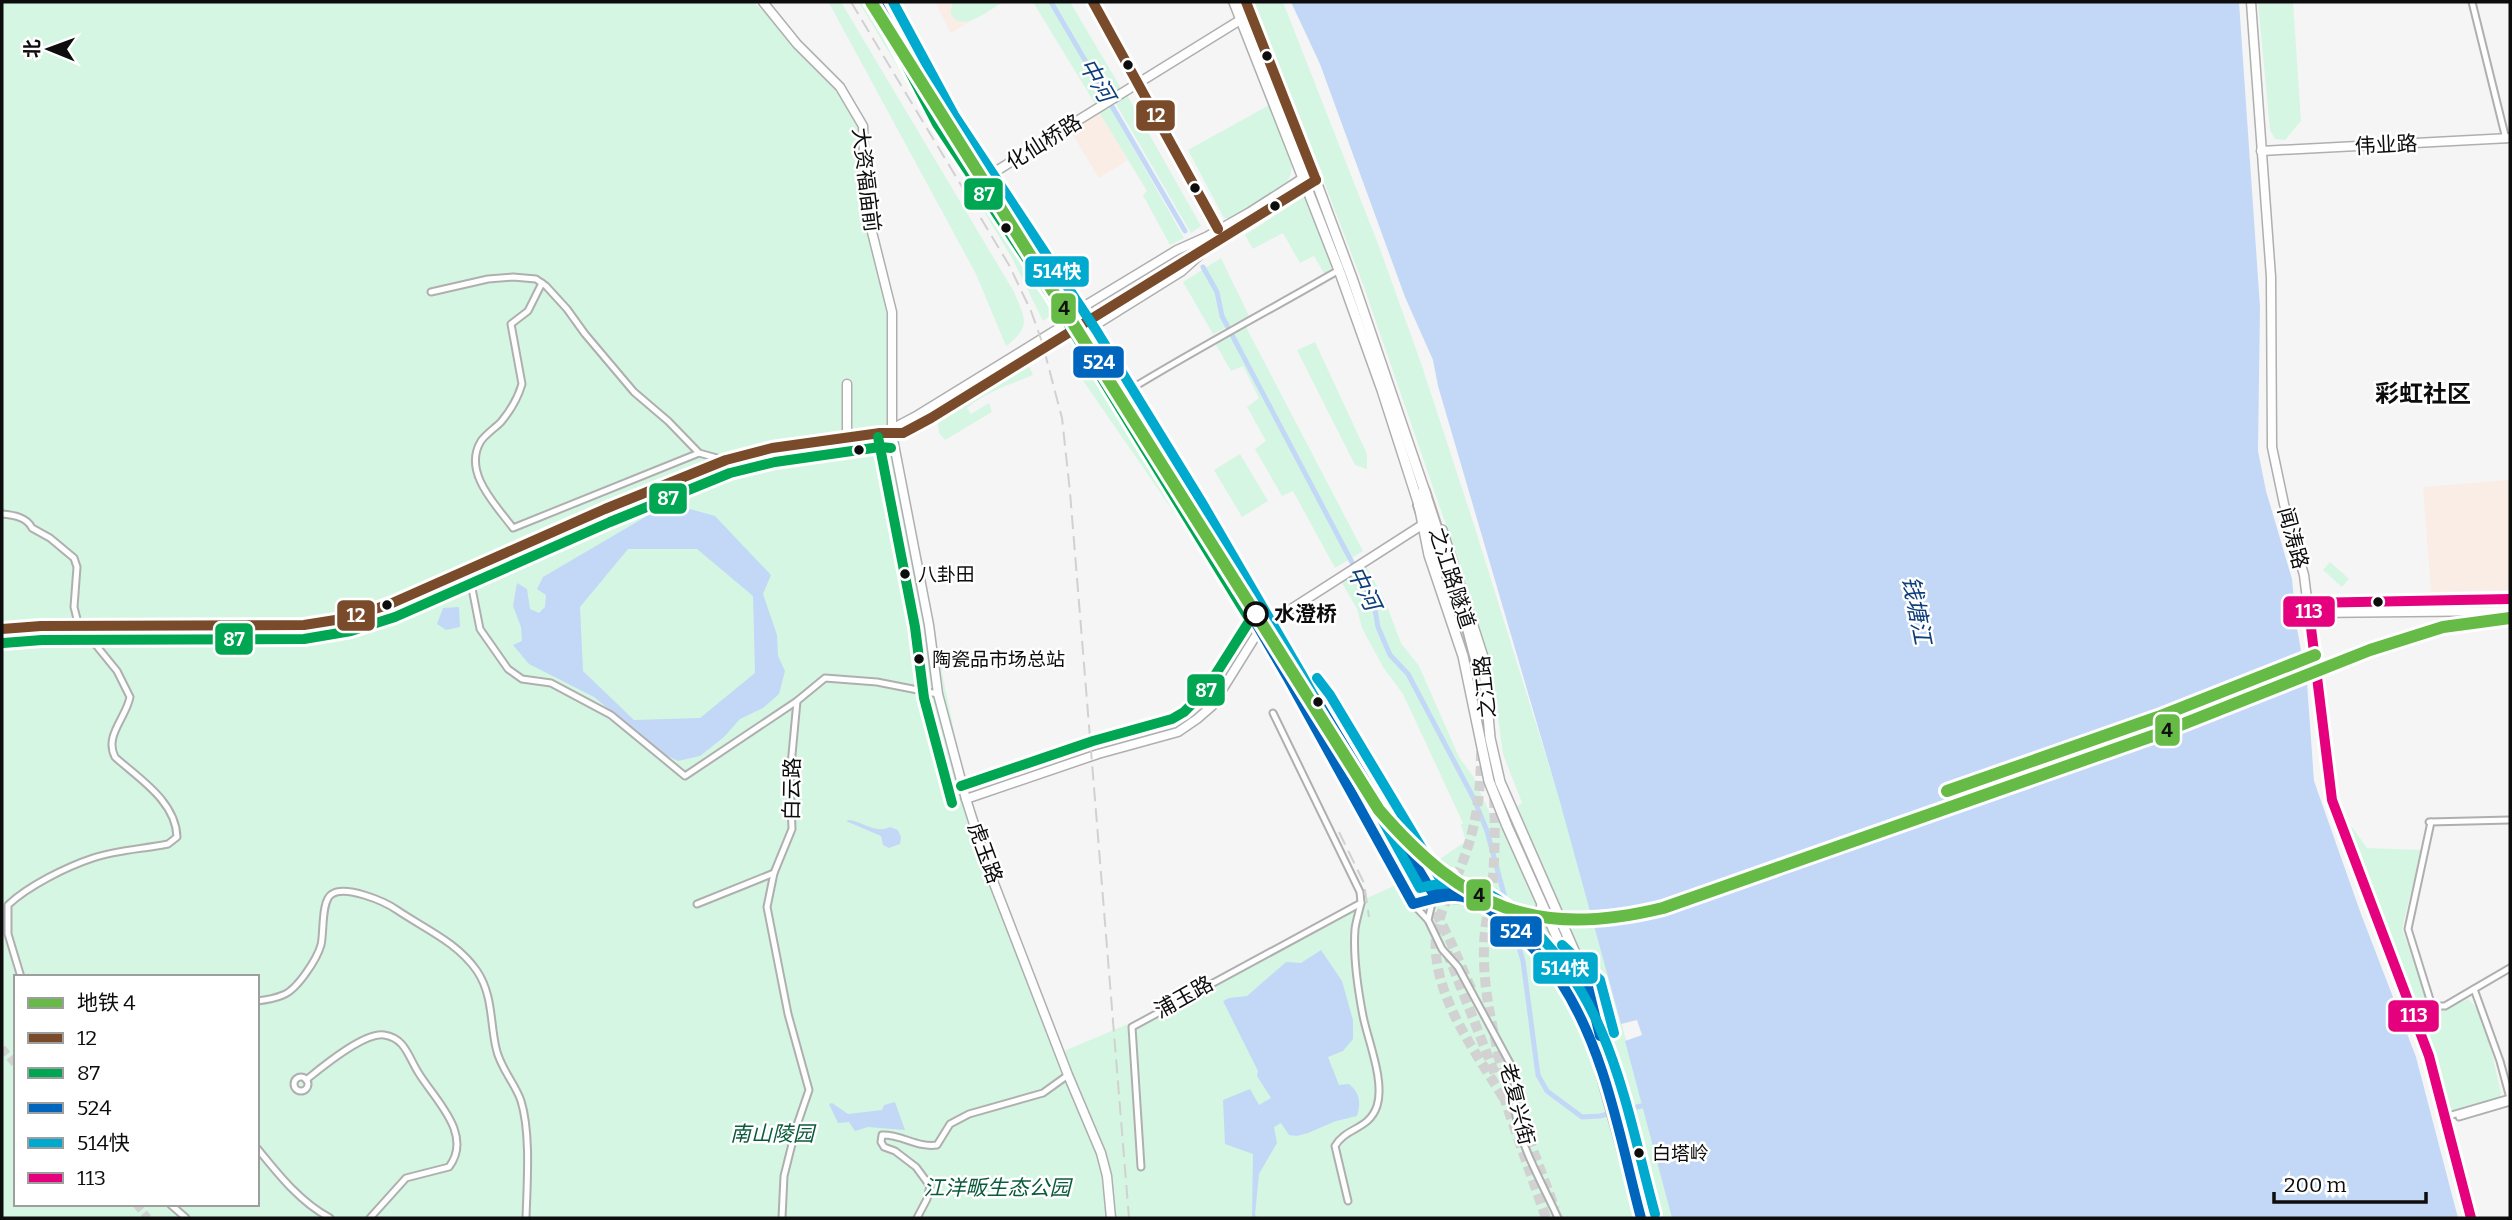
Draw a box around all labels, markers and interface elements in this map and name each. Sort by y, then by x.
north arrow [14,14,84,84]
text: 北 [21,39,44,58]
unlabelled marker [1260,49,1274,63]
water label: 中河 [1073,53,1123,110]
unlabelled marker [1121,58,1135,72]
line badge: 12 [1135,99,1176,132]
text: 12 [1147,104,1166,127]
street label: 化仙桥路 [1001,109,1087,175]
street label: 大资福庙前 [847,126,885,234]
street label: 伟业路 [2354,130,2418,160]
line badge: 87 [963,177,1004,211]
unlabelled marker [1188,181,1202,195]
text: 87 [973,183,995,206]
unlabelled marker [1268,199,1282,213]
unlabelled marker [999,221,1013,235]
line badge: 514快 [1024,255,1090,288]
text: 514快 [1033,260,1081,283]
line badge: 4 [1050,292,1077,325]
text: 4 [1058,297,1070,320]
line badge: 524 [1072,345,1125,379]
text: 524 [1083,351,1116,374]
district label: 彩虹社区 [2375,380,2471,408]
unlabelled marker [852,443,866,457]
line badge: 87 [648,482,688,515]
text: 87 [657,487,679,510]
street label: 闻涛路 [2272,504,2314,572]
street label: 之江路隧道 [1423,524,1481,632]
water label: 中河 [1341,561,1388,618]
place label: 八卦田 [918,563,975,586]
marker: 八卦田 [898,567,912,581]
water label: 钱塘江 [1897,573,1938,649]
line badge: 113 [2282,595,2336,628]
unlabelled marker [2371,595,2385,609]
unlabelled marker [380,598,394,612]
line badge: 12 [336,599,376,632]
text: 113 [2295,600,2323,623]
place label: 水澄桥 [1274,601,1337,627]
marker: 水澄桥 [1244,602,1268,626]
text: 12 [347,604,366,627]
line badge: 87 [214,622,254,656]
text: 87 [223,628,245,651]
place label: 陶瓷品市场总站 [932,648,1065,671]
marker: 陶瓷品市场总站 [912,652,926,666]
street label: 之江路 [1469,654,1501,720]
line badge: 87 [1186,673,1226,707]
text: 87 [1195,679,1217,702]
unlabelled marker [1311,695,1325,709]
line badge: 4 [2154,713,2181,747]
text: 4 [2161,719,2173,742]
street label: 白云路 [778,757,806,821]
street label: 虎玉路 [962,819,1008,887]
line badge: 4 [1465,878,1492,912]
text: 4 [1473,884,1485,907]
line badge: 524 [1489,915,1543,948]
text: 524 [1500,920,1533,943]
line badge: 514快 [1532,951,1599,985]
text: 514快 [1541,957,1589,980]
street label: 浦玉路 [1150,970,1218,1024]
legend [14,975,259,1206]
text: 地铁 4 [77,990,135,1016]
line badge: 113 [2387,999,2440,1033]
text: 113 [2400,1004,2428,1027]
text: 12 [77,1025,97,1051]
text: 87 [77,1060,101,1086]
street label: 老复兴街 [1494,1060,1540,1148]
text: 524 [77,1095,112,1121]
park label: 南山陵园 [730,1121,817,1147]
text: 514快 [77,1130,130,1156]
place label: 白塔岭 [1652,1142,1709,1165]
marker: 白塔岭 [1632,1146,1646,1160]
scale bar [2274,1160,2426,1204]
text: 113 [77,1165,106,1191]
text: 200 m [2284,1172,2347,1198]
park label: 江洋畈生态公园 [924,1175,1073,1201]

